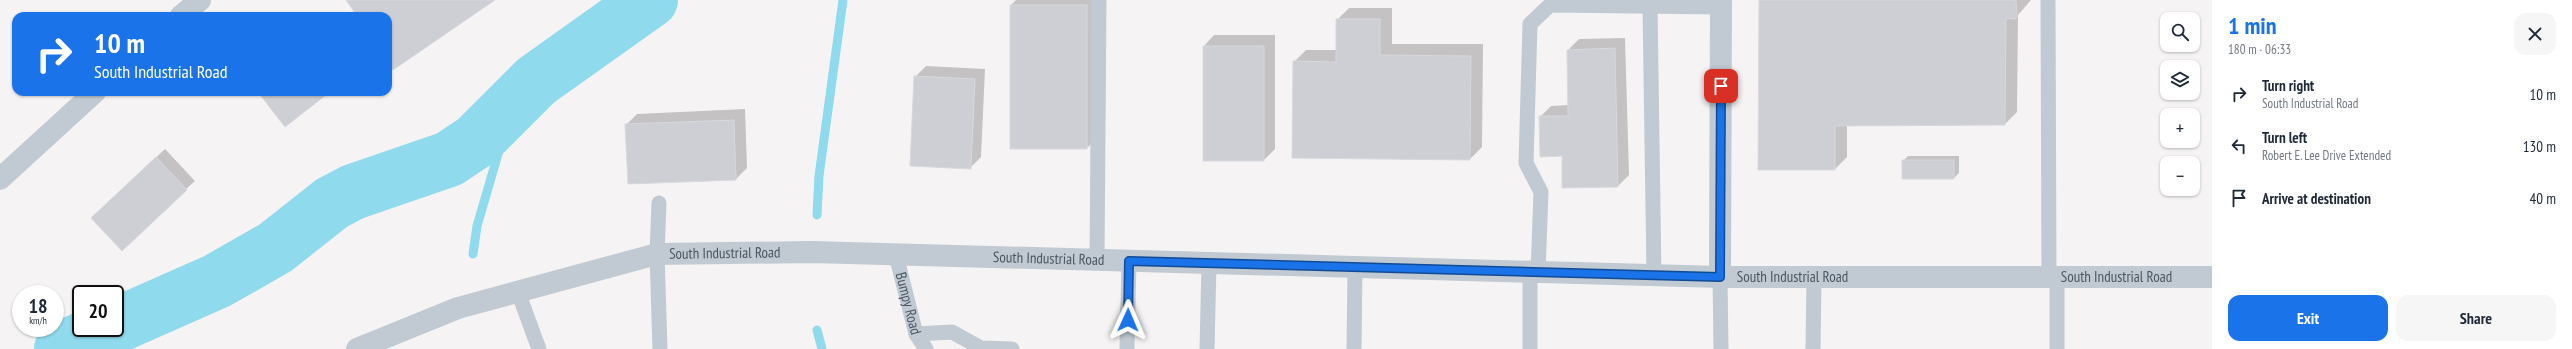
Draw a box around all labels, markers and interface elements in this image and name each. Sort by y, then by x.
text: 1 min [2228,10,2276,41]
map controls [2160,12,2200,196]
button: search [2160,12,2200,52]
button: close [2514,13,2556,55]
text: 10 m [94,24,145,61]
icon: right [28,28,80,80]
text: 180 m · 06:33 [2228,41,2291,58]
text: South Industrial Road [94,60,227,83]
button: layers [2160,60,2200,100]
pin [1704,69,1738,103]
icon: arrive [1710,75,1732,97]
text: Turn right [2262,76,2314,95]
icon: right [2228,83,2250,105]
text: 10 m [2530,85,2556,104]
text: South Industrial Road [2262,95,2358,112]
button: + [2160,108,2200,148]
text: Turn left [2262,128,2307,147]
icon: left [2228,135,2250,157]
text: 130 m [2523,137,2556,156]
text: Robert E. Lee Drive Extended [2262,147,2391,164]
button: − [2160,156,2200,196]
icon: arrive [2228,187,2250,209]
text: Arrive at destination [2262,189,2371,208]
text: 40 m [2530,189,2556,208]
street label: South Industrial Road [669,242,781,263]
street label: South Industrial Road [993,247,1105,269]
street label: South Industrial Road [1737,267,1848,286]
street label: South Industrial Road [2061,267,2172,286]
street label: Bumpy Road [892,270,926,337]
speed limit sign: 20 [72,285,124,337]
text: 18 [28,293,48,319]
button: Exit [2228,295,2388,341]
button: Share [2396,295,2556,341]
position arrow [1107,299,1149,341]
text: km/h [29,314,47,327]

